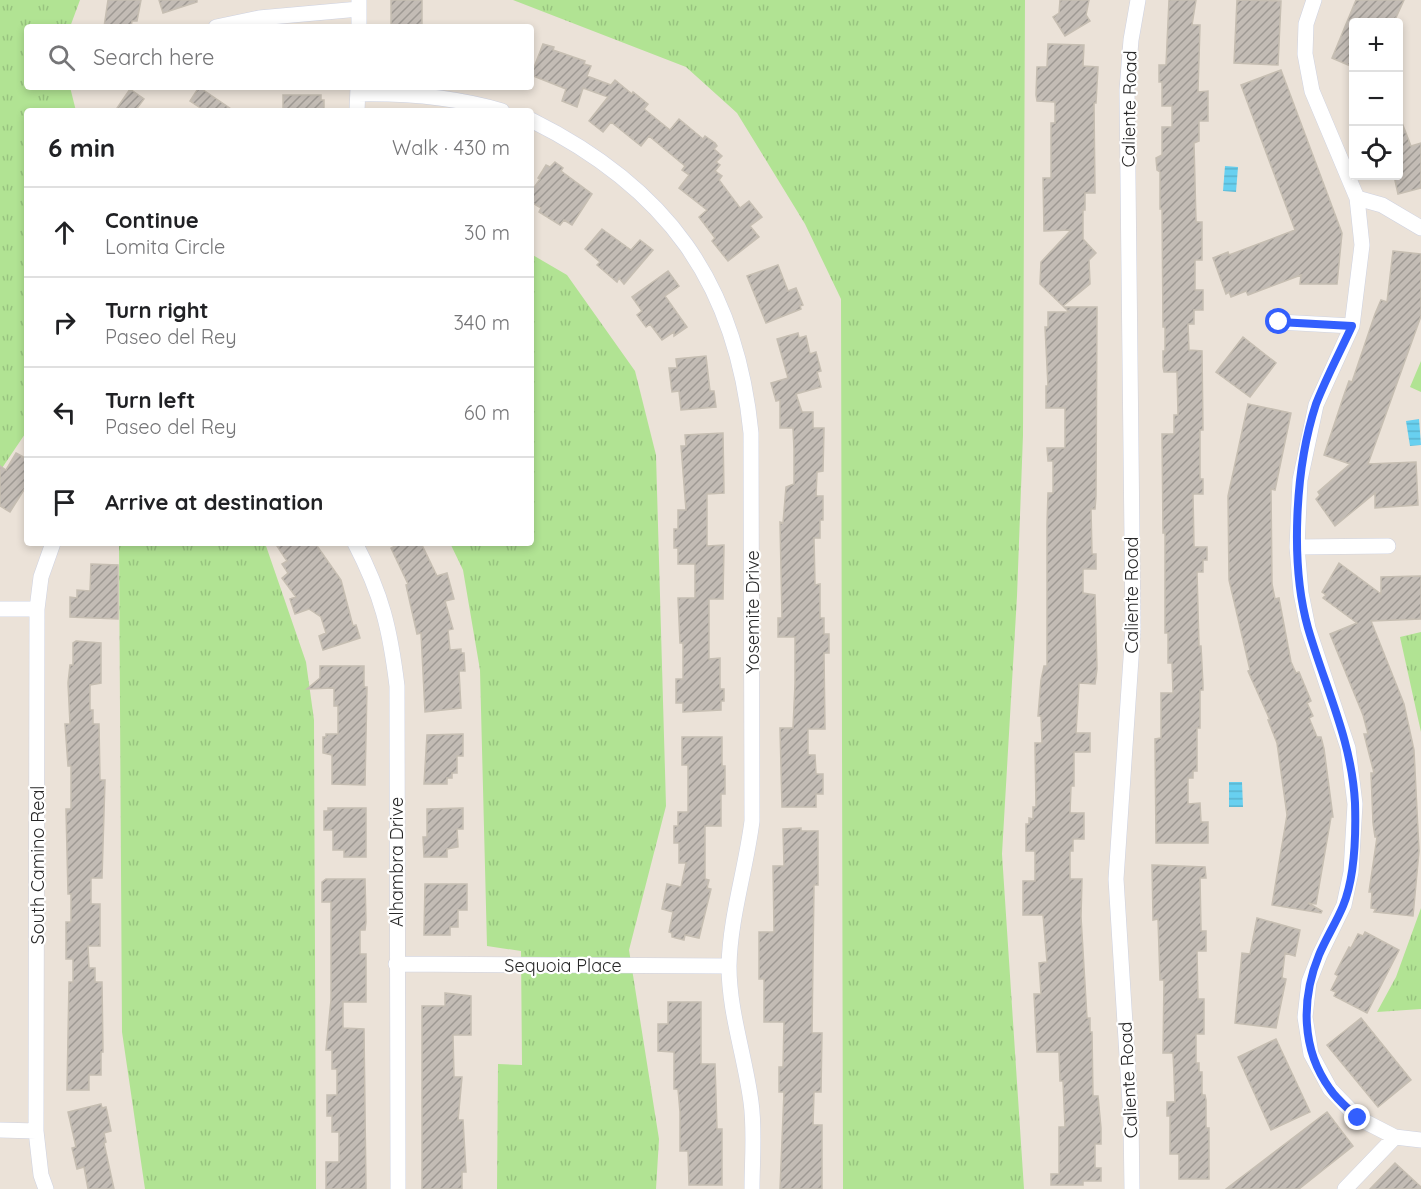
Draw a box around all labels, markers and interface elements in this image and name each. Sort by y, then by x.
map controls [1349,18,1403,180]
button: + [1349,18,1403,72]
search box [24,24,534,90]
icon: search [45,41,78,74]
text: Search here [93,43,214,71]
street label: Caliente Road [1116,50,1142,168]
button: − [1349,72,1403,126]
button: locate [1349,126,1403,180]
text: 6 min [48,131,115,164]
text: Walk · 430 m [392,135,510,160]
text: Continue [105,206,199,234]
icon: ahead [48,216,81,249]
text: 30 m [464,220,510,245]
text: Lomita Circle [105,234,225,259]
text: Turn right [105,296,209,324]
icon: right [48,306,81,339]
route start [1265,308,1291,334]
text: 340 m [453,310,510,335]
text: Paseo del Rey [105,324,237,349]
text: Turn left [105,386,195,414]
icon: left [48,396,81,429]
text: 60 m [464,400,510,425]
text: Paseo del Rey [105,414,237,439]
icon: arrive [48,486,81,519]
text: Arrive at destination [105,488,323,516]
street label: Caliente Road [1120,537,1143,653]
street label: Yosemite Drive [741,550,764,674]
street label: South Camino Real [26,786,49,944]
street label: Alhambra Drive [385,797,408,927]
street label: Sequoia Place [504,954,622,977]
street label: Caliente Road [1113,1021,1143,1139]
route end [1344,1104,1370,1130]

